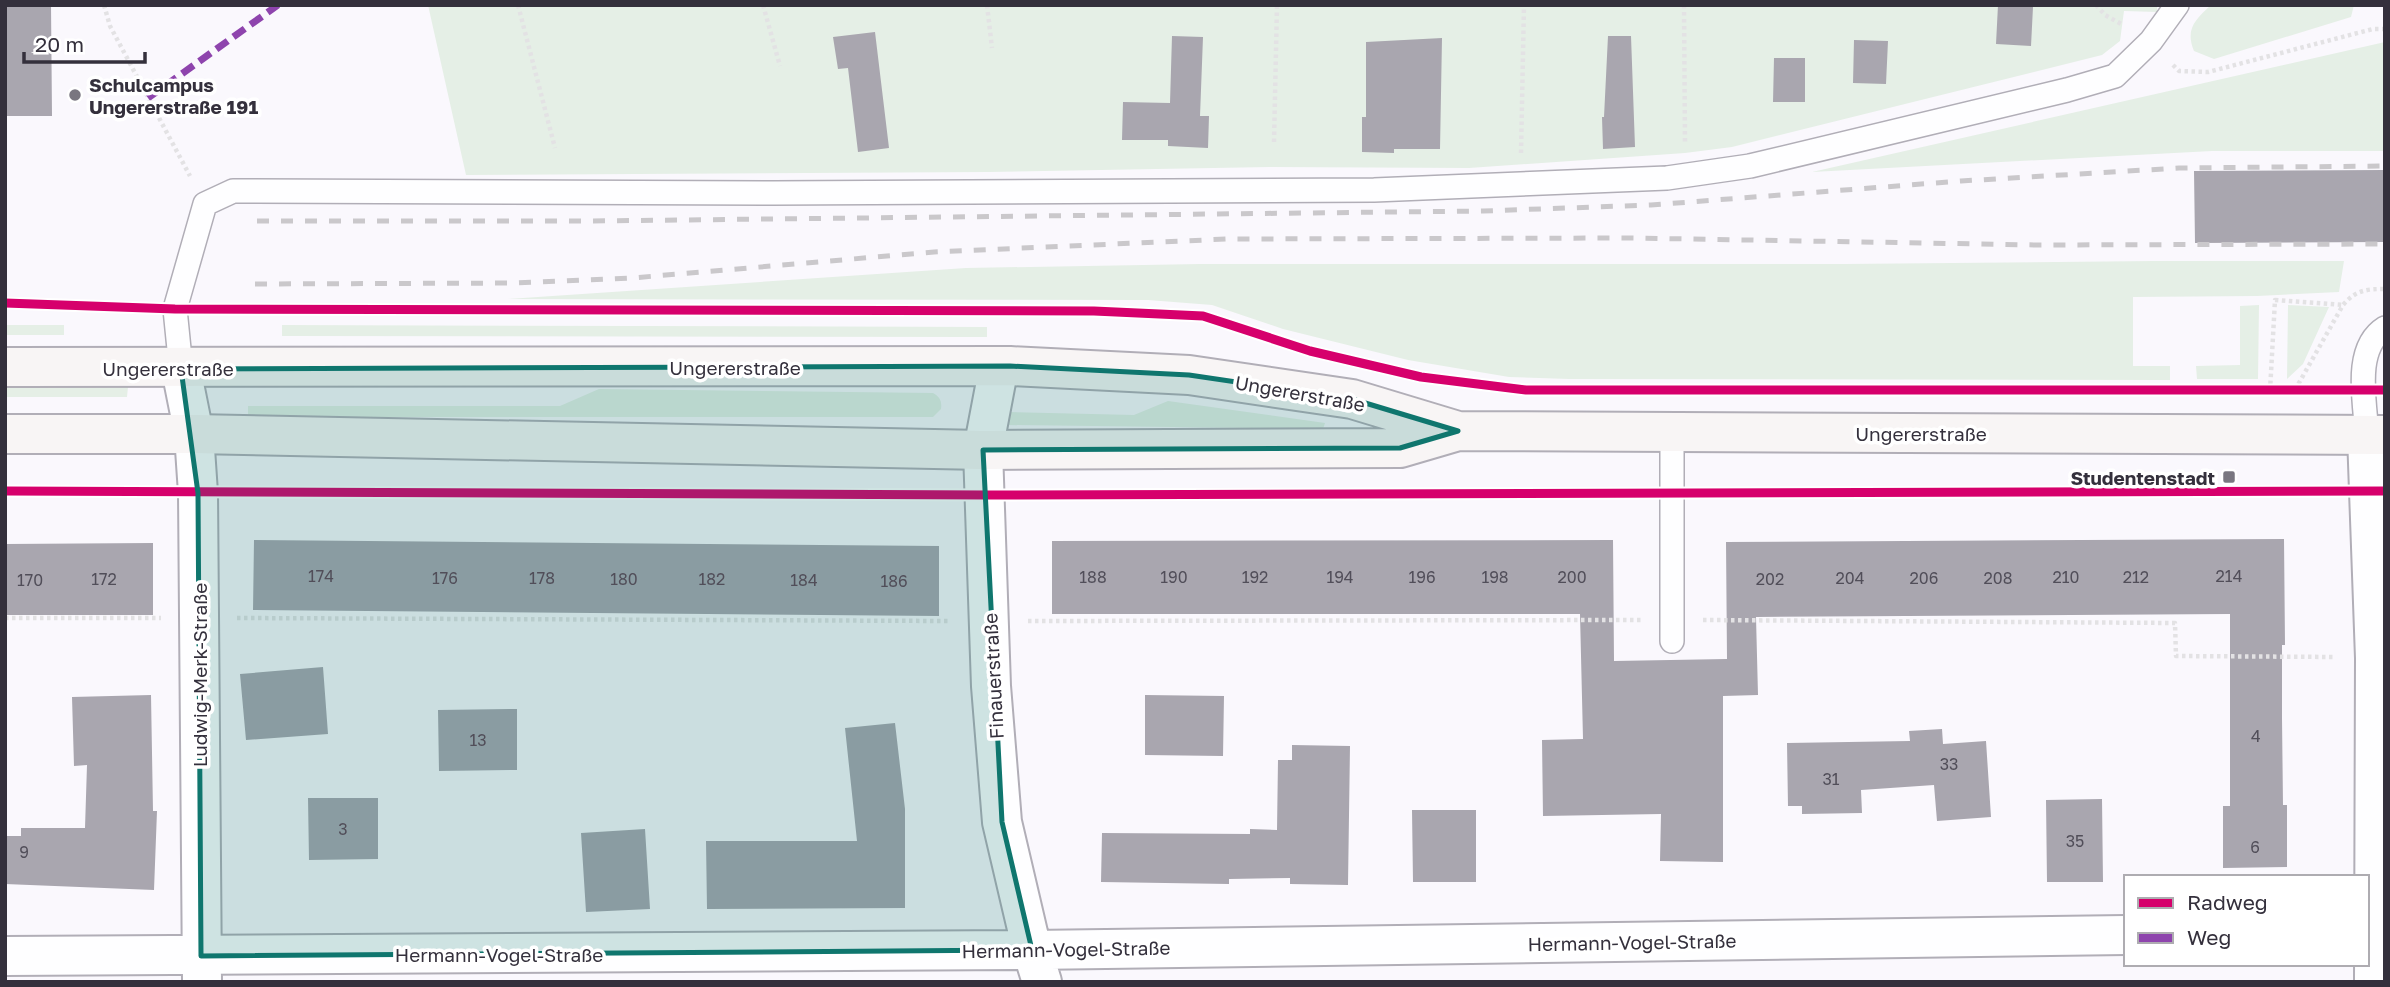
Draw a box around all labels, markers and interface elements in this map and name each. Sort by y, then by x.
scale bar [24,21,145,65]
text: 20 m [35,31,84,57]
place label: Schulcampus Ungererstraße 191 [89,73,258,118]
marker: Schulcampus Ungererstraße 191 [67,87,83,103]
street label: Ungererstraße [669,356,801,379]
street label: Ungererstraße [102,357,234,380]
street label: Ungererstraße [1233,370,1367,416]
street label: Ungererstraße [1855,422,1987,445]
place label: Studentenstadt [2070,466,2215,489]
marker: Studentenstadt [2221,469,2237,485]
house number: 174 [308,566,334,586]
house number: 214 [2216,566,2242,586]
house number: 188 [1079,567,1107,587]
house number: 190 [1160,567,1188,587]
house number: 192 [1242,567,1268,587]
house number: 194 [1326,567,1354,587]
house number: 196 [1408,567,1436,587]
house number: 198 [1481,567,1509,587]
house number: 200 [1557,567,1587,587]
house number: 210 [2053,567,2079,587]
house number: 212 [2123,567,2149,587]
house number: 176 [432,568,458,588]
house number: 178 [529,568,555,588]
house number: 204 [1836,568,1864,588]
house number: 206 [1910,568,1938,588]
house number: 208 [1984,568,2012,588]
house number: 172 [91,569,117,589]
house number: 180 [610,569,638,589]
house number: 182 [699,569,725,589]
house number: 202 [1756,569,1784,589]
house number: 170 [17,570,43,590]
house number: 184 [790,570,818,590]
house number: 186 [880,571,908,591]
street label: Ludwig-Merk-Straße [188,583,211,767]
street label: Finauerstraße [978,612,1008,740]
house number: 4 [2251,726,2261,746]
house number: 13 [469,730,487,750]
house number: 33 [1940,754,1958,774]
house number: 31 [1822,769,1840,789]
house number: 3 [338,819,348,839]
house number: 35 [2066,831,2084,851]
house number: 6 [2250,837,2260,857]
house number: 9 [19,842,29,862]
legend [2124,875,2369,966]
text: Radweg [2187,889,2268,915]
text: Weg [2187,924,2231,950]
street label: Hermann-Vogel-Straße [1528,929,1736,955]
street label: Hermann-Vogel-Straße [962,936,1170,962]
street label: Hermann-Vogel-Straße [395,943,603,966]

